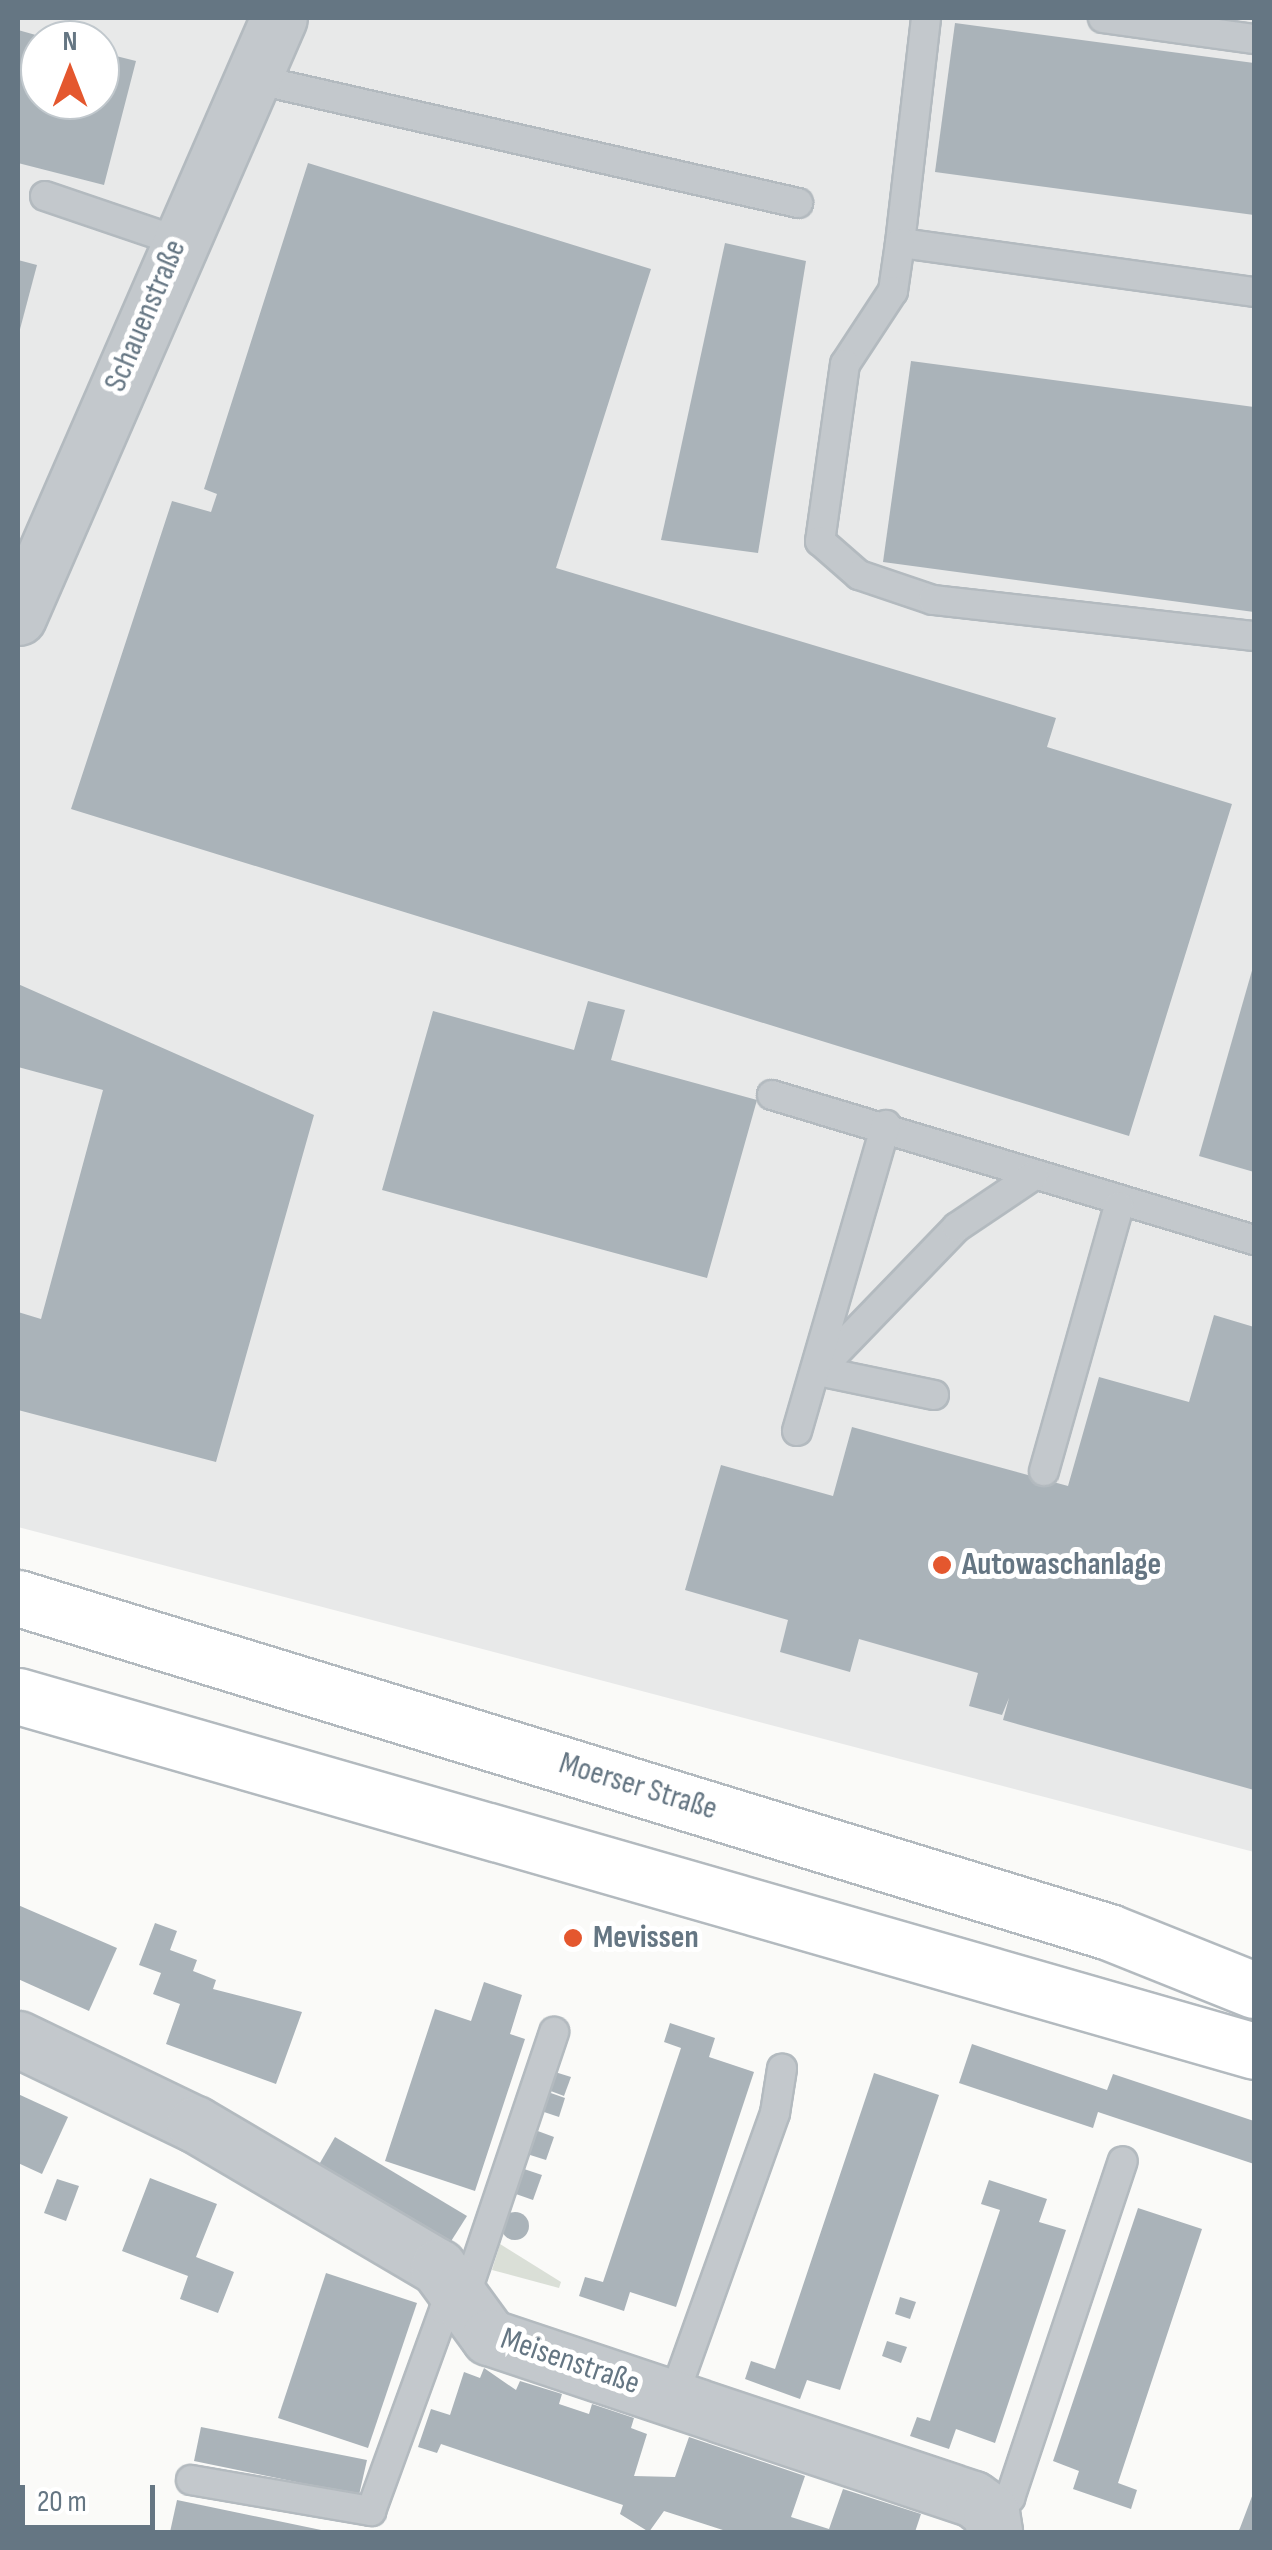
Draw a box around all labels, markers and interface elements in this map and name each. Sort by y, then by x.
north arrow [20,20,120,120]
text: N [63,25,77,58]
street label: Schauenstraße [97,234,195,398]
place label: Autowaschanlage [962,1546,1161,1584]
marker: Autowaschanlage [931,1554,953,1576]
street label: Moerser Straße [554,1745,722,1829]
place label: Mevissen [593,1919,699,1957]
marker: Mevissen [562,1927,584,1949]
street label: Meisenstraße [495,2320,645,2404]
scale bar [25,2465,160,2527]
text: 20 m [37,2484,87,2520]

